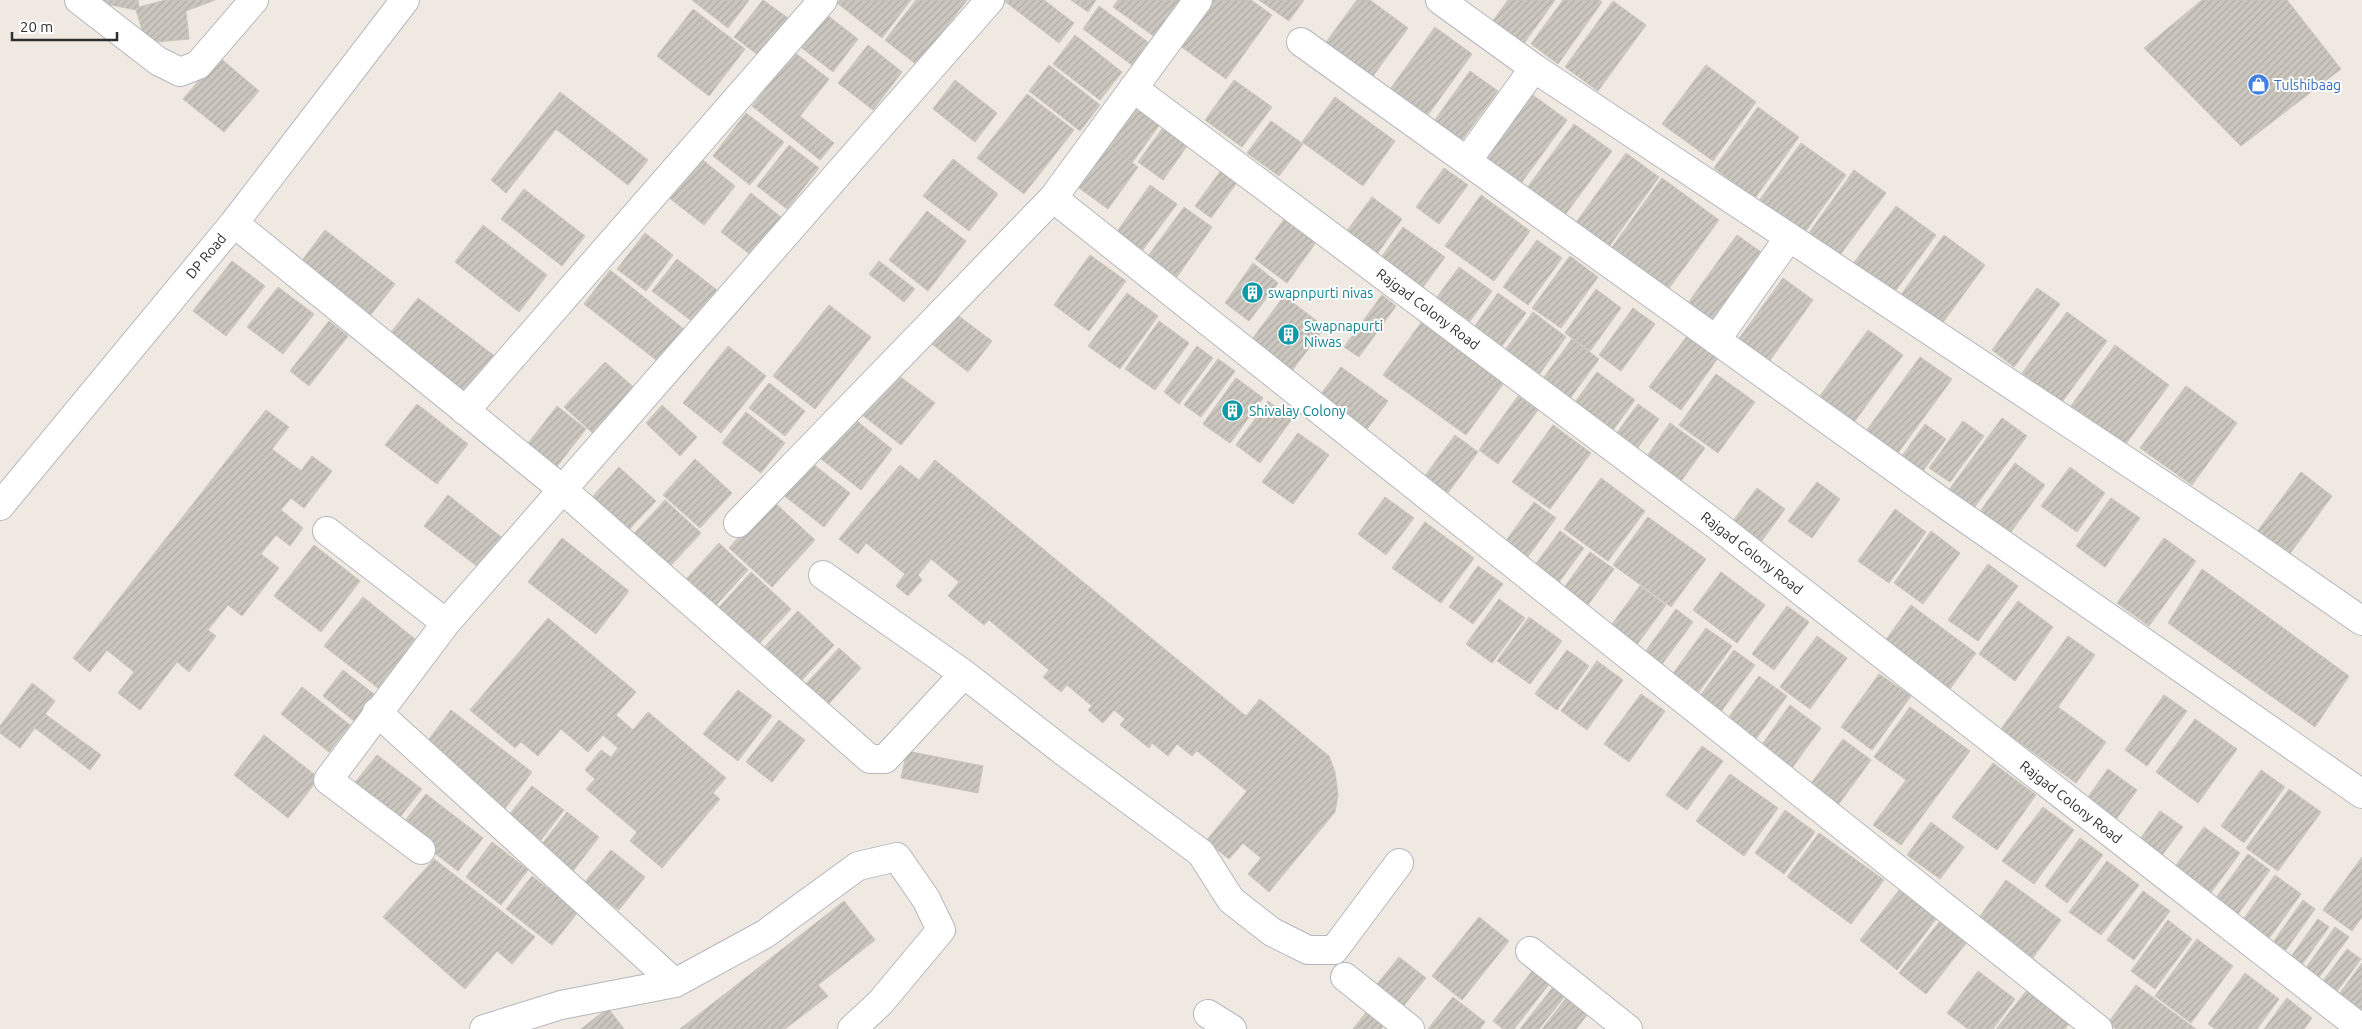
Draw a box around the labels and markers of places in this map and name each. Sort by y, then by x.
shop icon: Tulshibaag [2246,73,2270,97]
place label: Tulshibaag [2274,77,2341,93]
building icon: swapnpurti nivas [1240,281,1264,305]
place label: swapnpurti nivas [1268,285,1373,301]
place label: Swapnapurti Niwas [1304,318,1383,350]
building icon: Swapnapurti Niwas [1276,322,1300,346]
building icon: Shivalay Colony [1221,399,1245,423]
place label: Shivalay Colony [1249,403,1346,419]

